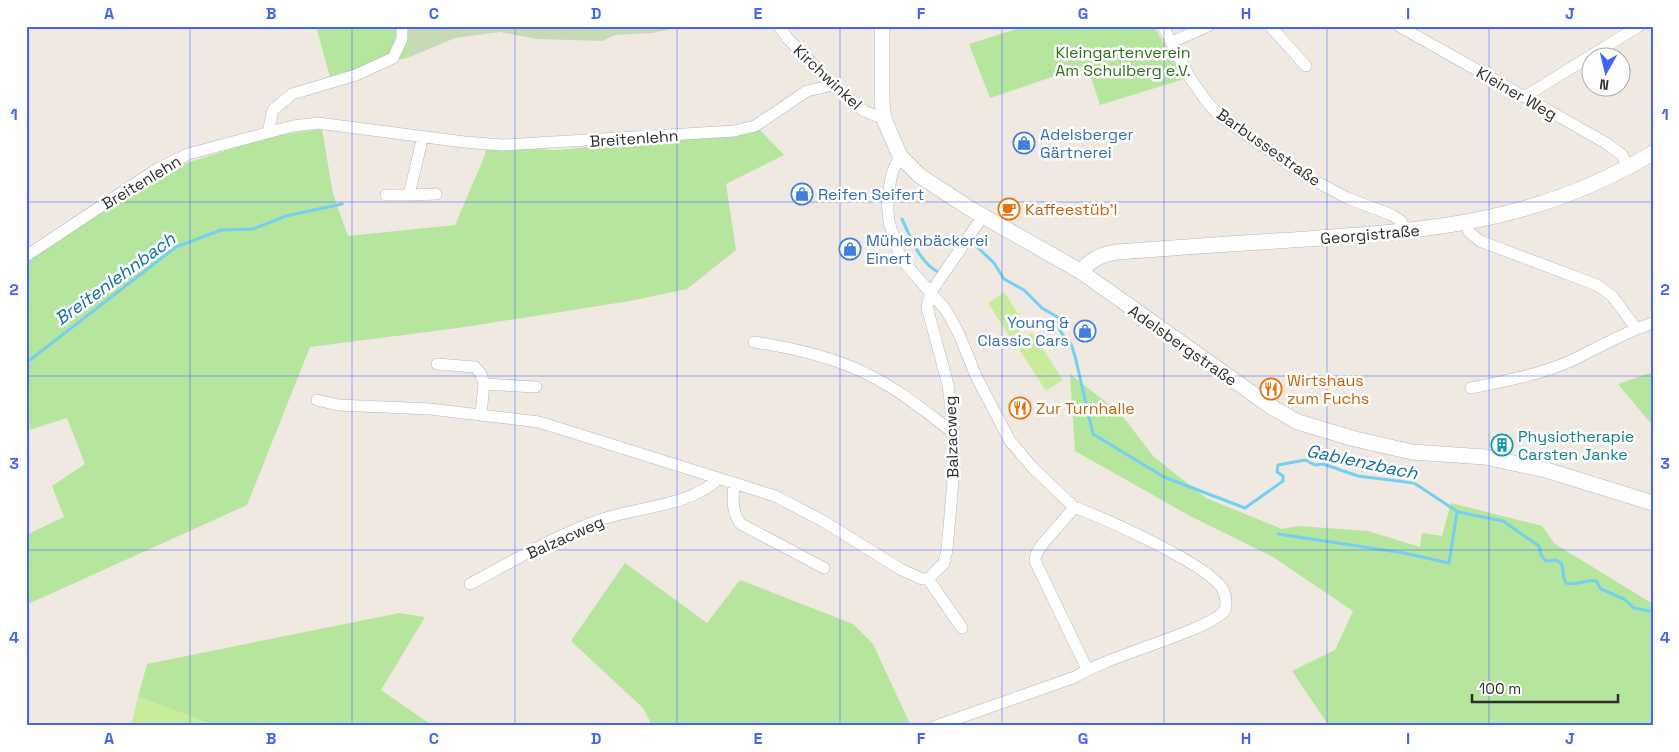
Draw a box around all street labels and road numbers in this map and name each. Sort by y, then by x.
street label: Kirchwinkel [789,40,867,115]
street label: Kleiner Weg [1473,62,1561,125]
street label: Barbussestraße [1213,104,1325,191]
street label: Breitenlehn [589,125,679,152]
street label: Breitenlehn [98,150,185,214]
street label: Georgistraße [1319,220,1421,249]
street label: Adelsbergstraße [1124,300,1241,391]
street label: Balzacweg [940,395,963,479]
street label: Balzacweg [523,511,607,564]

